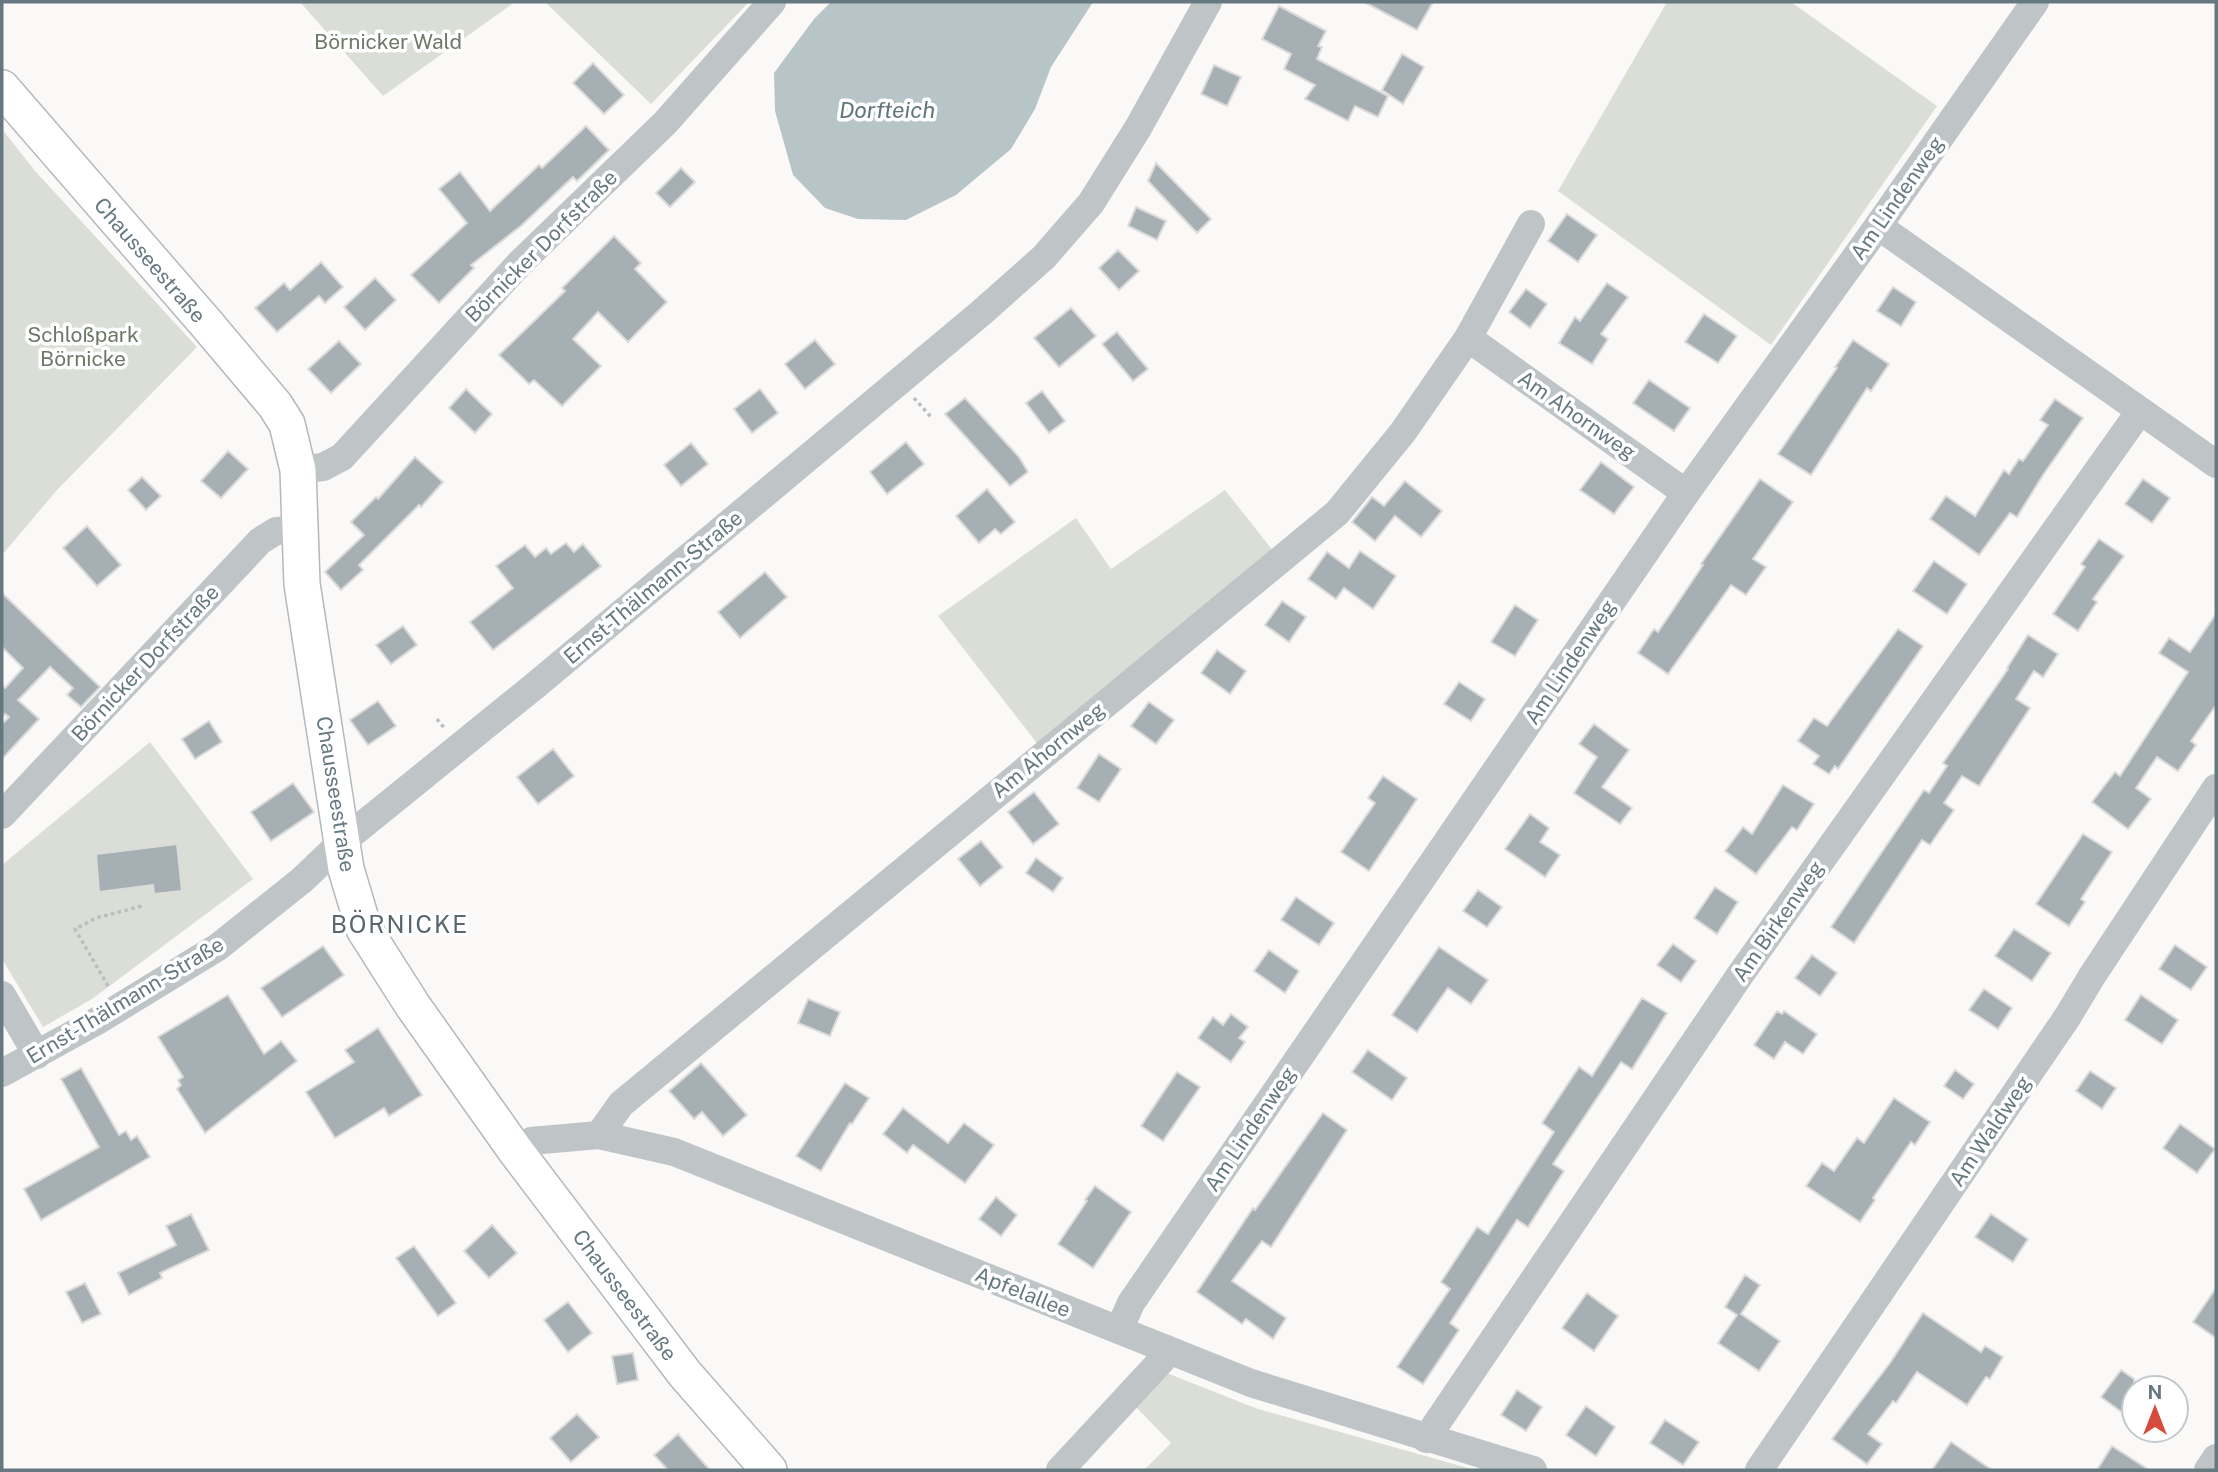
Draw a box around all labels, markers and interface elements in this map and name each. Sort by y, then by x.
park label: Börnicker Wald [314,29,462,54]
water label: Dorfteich [839,96,935,123]
street label: Am Lindenweg [1845,131,1949,265]
street label: Börnicker Dorfstraße [460,165,622,327]
street label: Chausseestraße [89,192,211,328]
park label: Schloßpark Börnicke [27,322,139,371]
street label: Am Ahornweg [1513,365,1641,465]
street label: Ernst-Thälmann-Straße [559,505,747,669]
street label: Börnicker Dorfstraße [66,580,224,746]
street label: Am Lindenweg [1519,595,1621,729]
street label: Am Ahornweg [986,697,1110,803]
street label: Chausseestraße [311,714,361,874]
street label: Am Birkenweg [1727,856,1829,986]
district label: BÖRNICKE [331,909,469,938]
street label: Ernst-Thälmann-Straße [22,931,228,1069]
street label: Am Lindenweg [1199,1062,1301,1196]
street label: Am Waldweg [1944,1071,2036,1191]
street label: Chausseestraße [568,1225,682,1365]
street label: Apfelallee [972,1262,1074,1322]
north arrow [2120,1374,2190,1444]
text: N [2148,1381,2162,1403]

